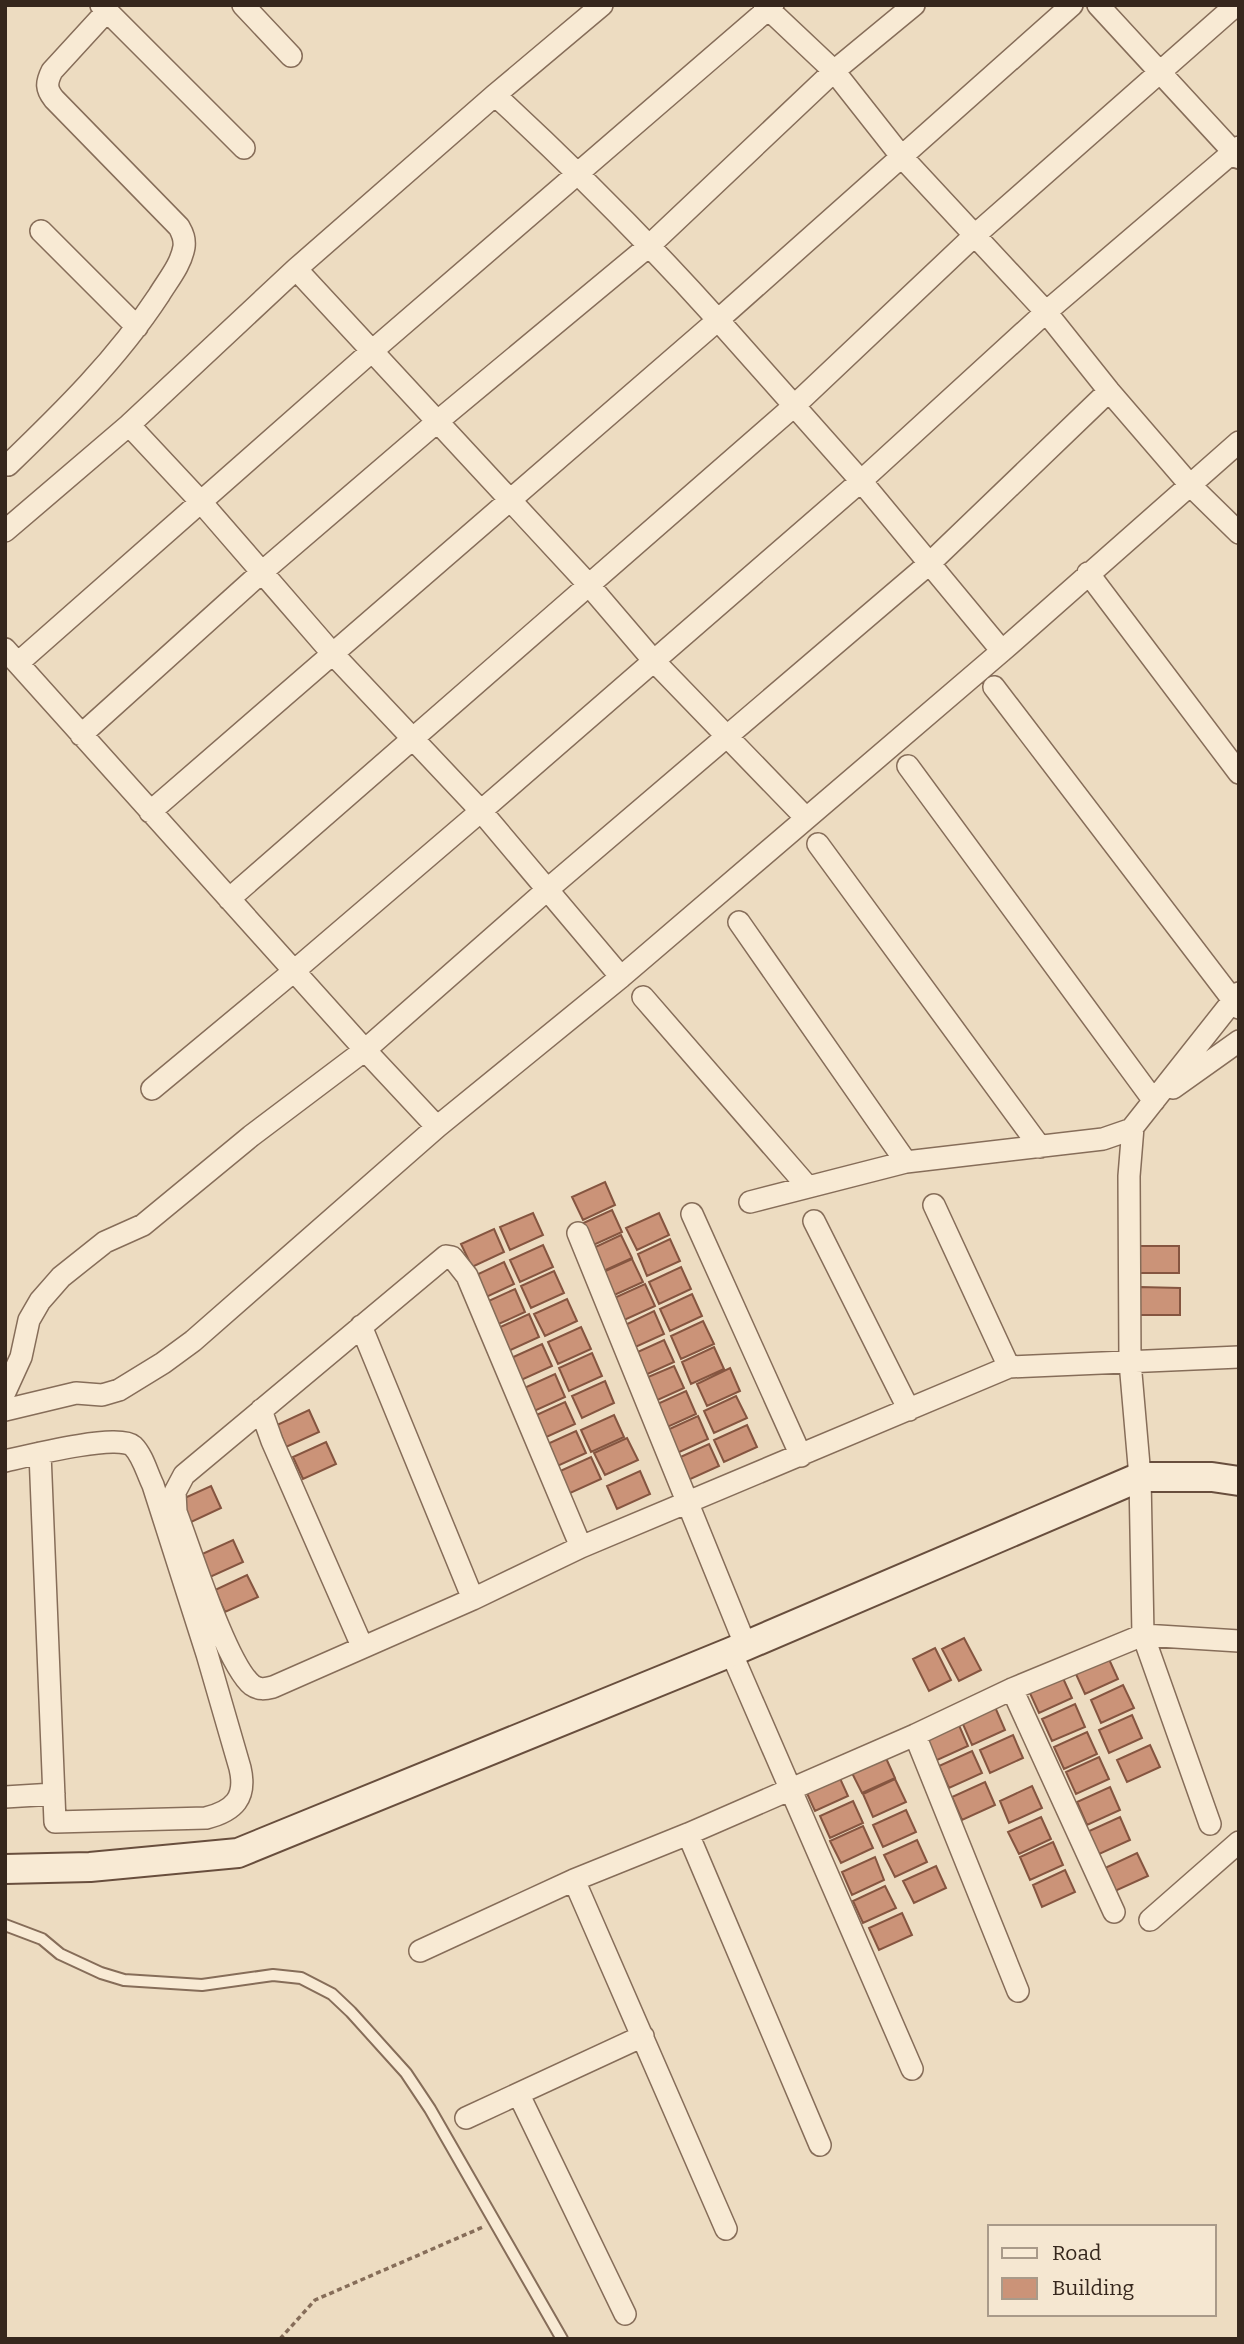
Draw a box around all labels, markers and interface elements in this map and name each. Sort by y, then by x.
legend [988,2225,1216,2316]
text: Road [1052,2240,1101,2266]
text: Building [1052,2275,1135,2301]

